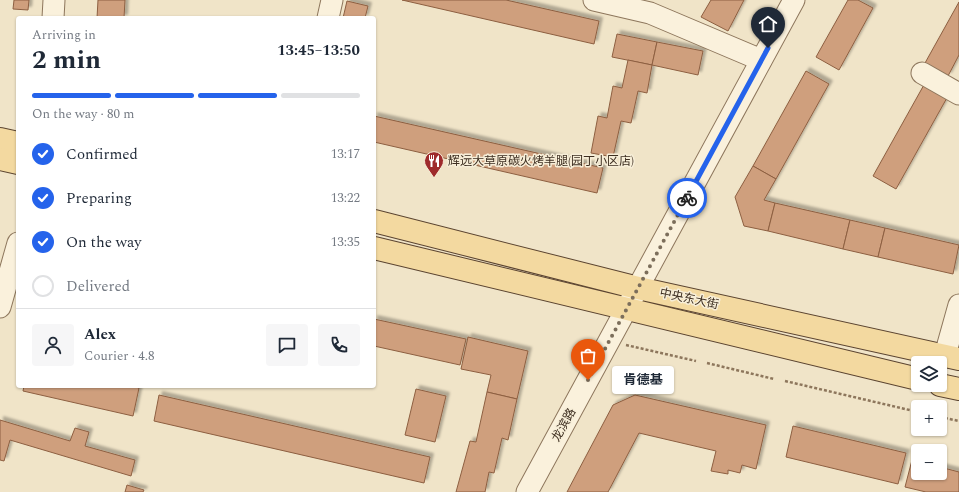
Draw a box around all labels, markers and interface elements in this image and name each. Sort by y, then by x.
pin [751,7.0,785,48]
icon: home [757,13,779,35]
text: Arriving in [32,25,96,45]
text: 13:45–13:50 [277,39,360,62]
text: 2 min [32,40,101,80]
text: On the way · 80 m [32,104,135,124]
icon: check [32,143,54,165]
text: Confirmed [66,143,138,166]
text: 13:17 [331,144,360,164]
restaurant icon: 辉远大草原碳火烤羊腿(园丁小区店) [423,150,445,178]
place label: 辉远大草原碳火烤羊腿(园丁小区店) [448,152,634,171]
courier [667,178,707,218]
icon: check [32,187,54,209]
text: Preparing [66,187,132,210]
icon: bike [676,187,698,209]
text: 13:22 [331,188,360,208]
icon: check [32,231,54,253]
text: On the way [66,231,141,254]
text: 13:35 [331,232,360,252]
text: Delivered [66,275,130,298]
street label: 中央东大街 [658,283,720,315]
text: Alex [84,323,116,346]
button: person [32,324,74,366]
button: chat [266,324,308,366]
button: phone [318,324,360,366]
pin [571,339,605,380]
icon: bag [577,345,599,367]
text: Courier · 4.8 [84,346,154,366]
map controls [911,356,947,480]
button: layers [911,356,947,392]
callout: 肯德基 [612,366,674,394]
text: 肯德基 [623,370,663,390]
button: + [911,400,947,436]
street label: 龙滨路 [547,405,581,445]
button: − [911,444,947,480]

